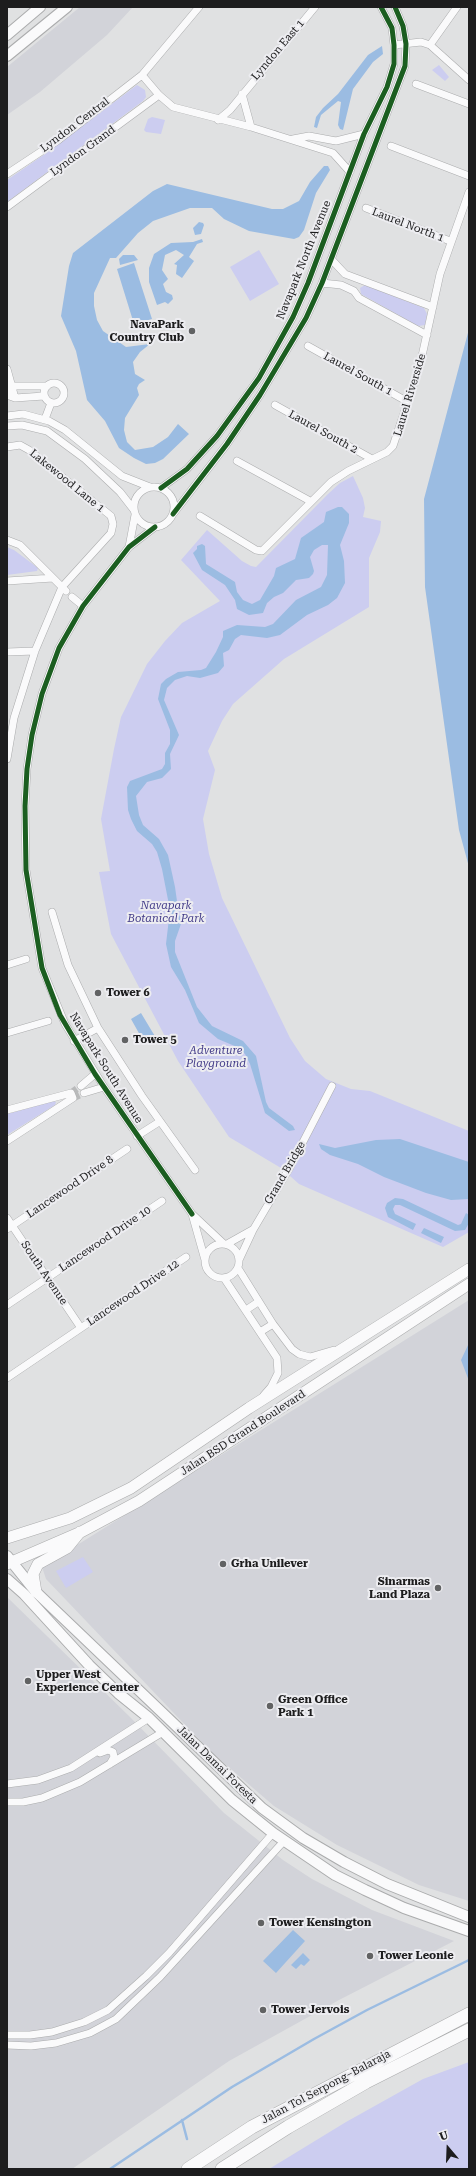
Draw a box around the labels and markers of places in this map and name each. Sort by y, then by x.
place label: NavaPark Country Club [109,318,184,344]
marker: NavaPark Country Club [187,326,197,336]
place label: Tower 6 [106,986,150,1000]
marker: Tower 6 [93,988,103,998]
place label: Tower 5 [133,1033,177,1047]
marker: Tower 5 [120,1035,130,1045]
place label: Grha Unilever [231,1557,308,1571]
marker: Grha Unilever [218,1559,228,1569]
place label: Sinarmas Land Plaza [369,1575,430,1601]
marker: Sinarmas Land Plaza [433,1583,443,1593]
place label: Upper West Experience Center [36,1668,139,1694]
marker: Upper West Experience Center [23,1676,33,1686]
place label: Green Office Park 1 [278,1693,348,1719]
marker: Green Office Park 1 [265,1701,275,1711]
place label: Tower Kensington [269,1916,371,1930]
marker: Tower Kensington [256,1918,266,1928]
place label: Tower Leonie [378,1949,454,1963]
marker: Tower Leonie [365,1951,375,1961]
place label: Tower Jervois [271,2003,349,2017]
marker: Tower Jervois [258,2005,268,2015]

